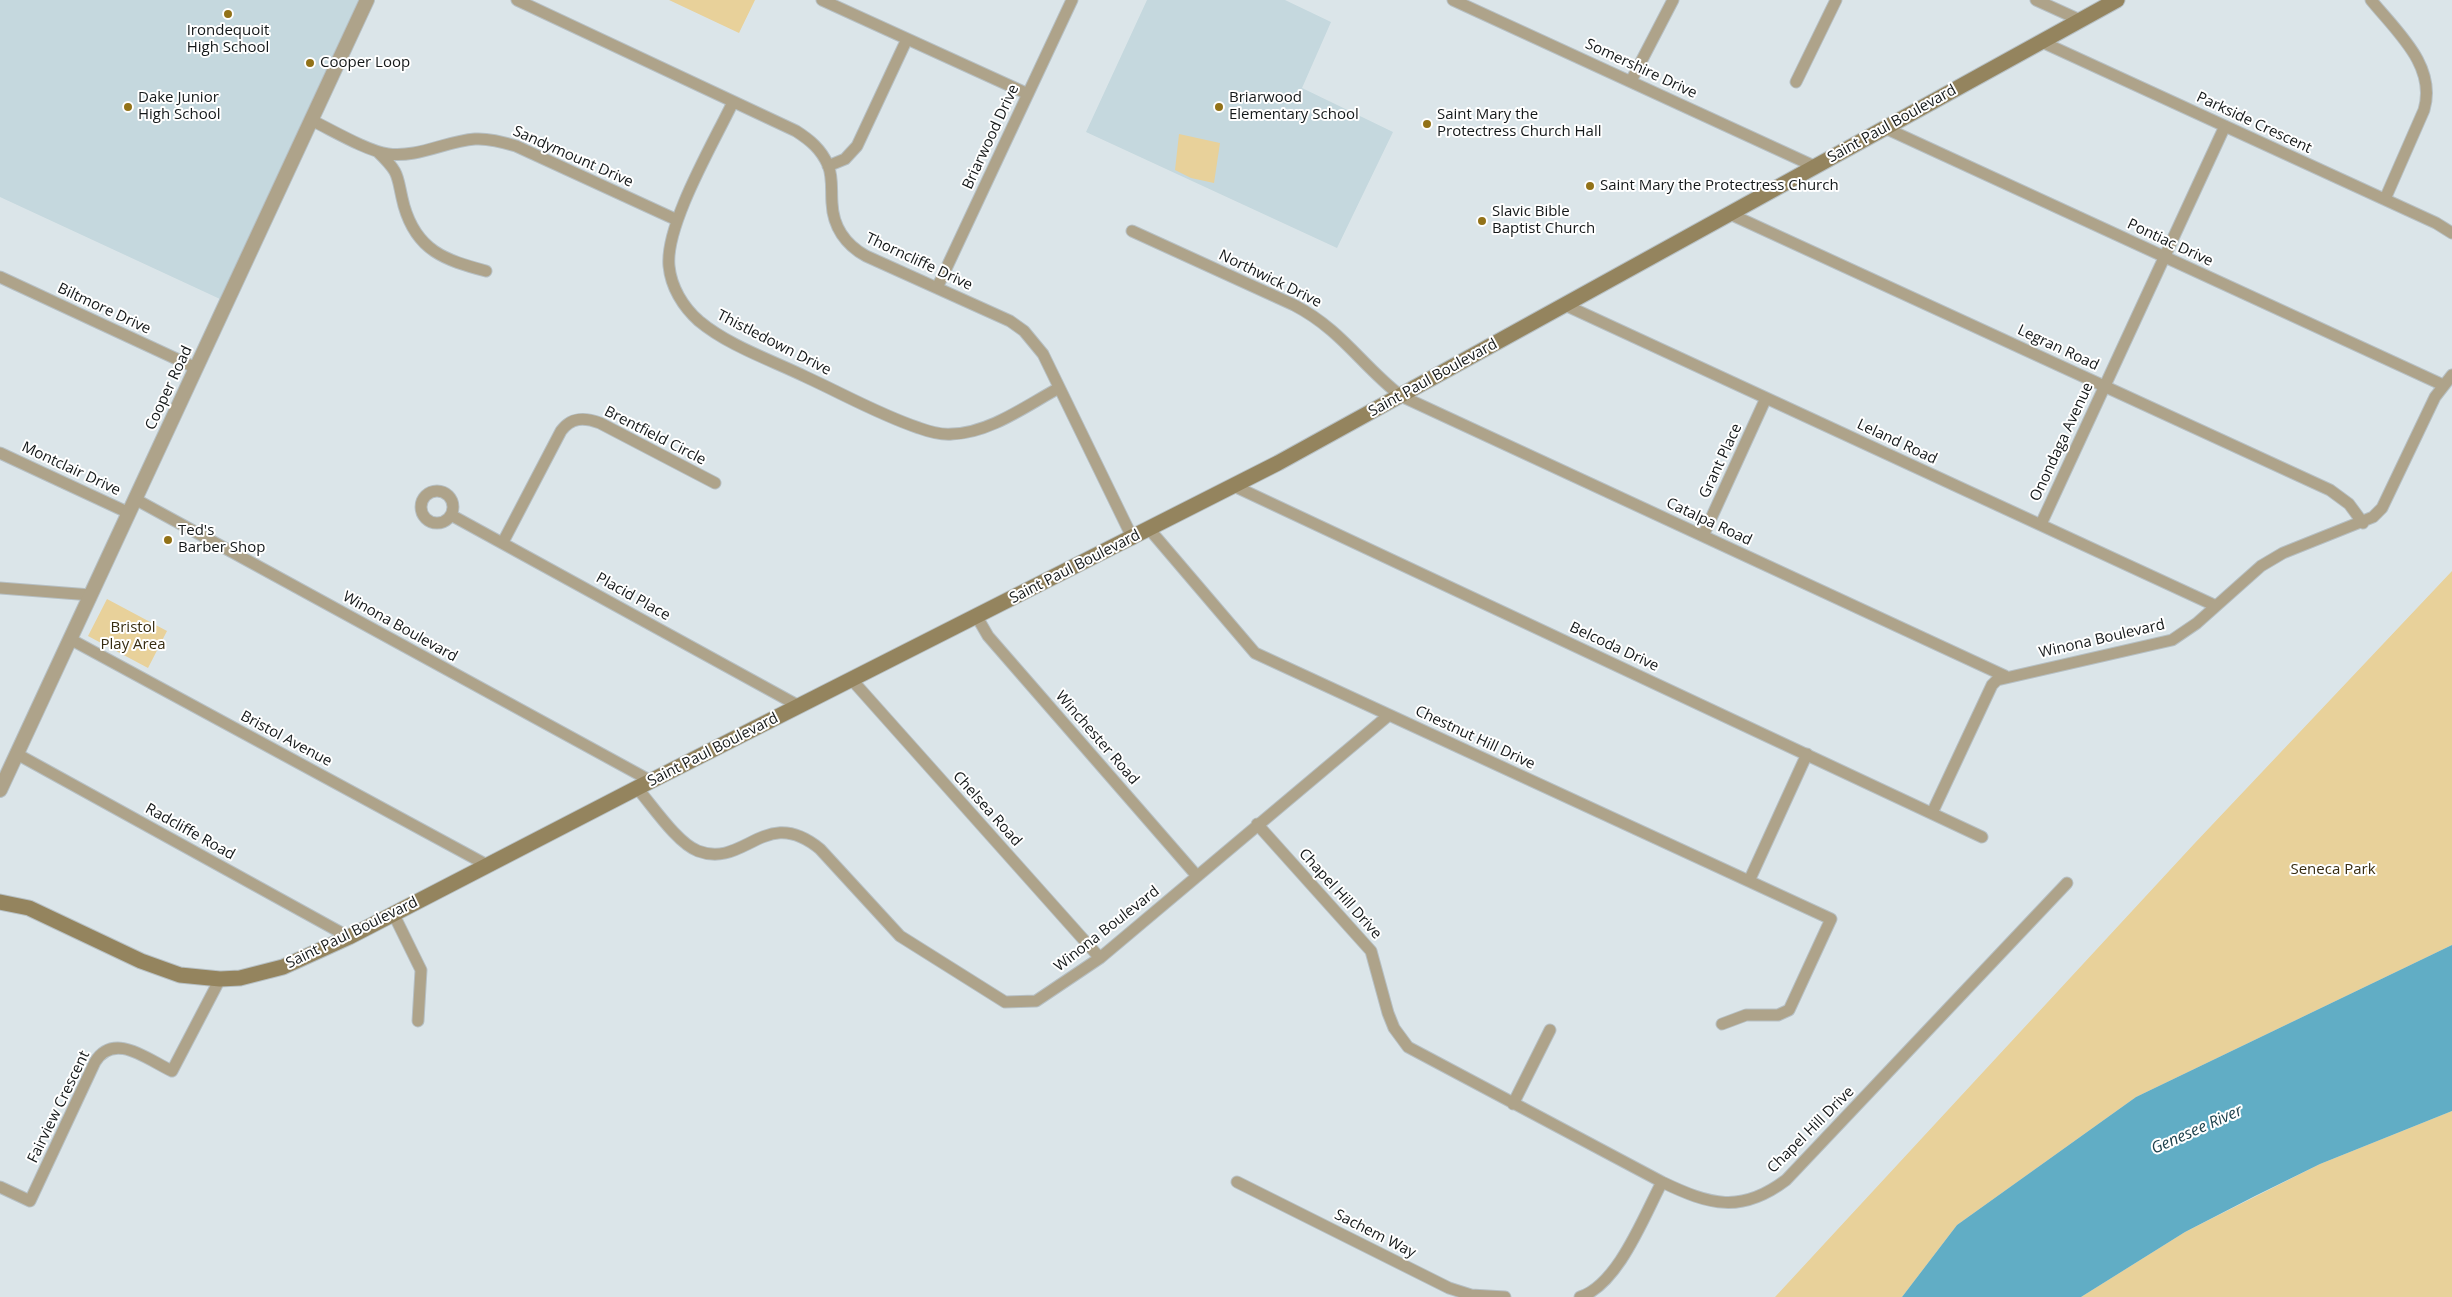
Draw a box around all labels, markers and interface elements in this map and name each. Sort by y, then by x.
marker: Irondequoit High School [222,8,234,20]
place label: Irondequoit High School [187,22,269,57]
street label: Somershire Drive [1582,35,1700,103]
place label: Cooper Loop [320,54,410,72]
marker: Cooper Loop [304,57,316,69]
street label: Saint Paul Boulevard [1825,81,1959,167]
street label: Briarwood Drive [959,82,1023,192]
street label: Parkside Crescent [2194,88,2314,158]
place label: Dake Junior High School [138,89,221,124]
place label: Briarwood Elementary School [1229,89,1359,124]
marker: Dake Junior High School [122,101,134,113]
marker: Briarwood Elementary School [1213,101,1225,113]
place label: Saint Mary the Protectress Church Hall [1437,106,1601,141]
marker: Saint Mary the Protectress Church Hall [1421,118,1433,130]
street label: Sandymount Drive [510,122,636,192]
place label: Saint Mary the Protectress Church [1600,177,1839,195]
marker: Saint Mary the Protectress Church [1584,180,1596,192]
place label: Slavic Bible Baptist Church [1492,203,1595,238]
marker: Slavic Bible Baptist Church [1476,215,1488,227]
street label: Pontiac Drive [2124,215,2216,271]
street label: Thorncliffe Drive [863,229,975,295]
street label: Northwick Drive [1216,246,1324,312]
street label: Biltmore Drive [55,280,153,338]
street label: Thistledown Drive [714,306,834,380]
street label: Legran Road [2014,321,2102,375]
street label: Saint Paul Boulevard [1366,335,1500,421]
street label: Cooper Road [142,343,196,433]
street label: Onondaga Avenue [2027,380,2097,504]
street label: Brentfield Circle [601,403,709,469]
street label: Leland Road [1854,416,1940,468]
street label: Grant Place [1696,421,1746,501]
street label: Montclair Drive [19,438,123,500]
street label: Catalpa Road [1663,494,1755,550]
place label: Ted's Barber Shop [178,522,265,557]
street label: Saint Paul Boulevard [1007,526,1143,608]
marker: Ted's Barber Shop [162,534,174,546]
street label: Placid Place [593,569,673,625]
street label: Winona Boulevard [339,588,461,666]
street label: Winona Boulevard [2037,616,2167,662]
park label: Bristol Play Area [101,619,165,654]
street label: Belcoda Drive [1567,619,1661,675]
street label: Winchester Road [1051,687,1143,789]
street label: Chestnut Hill Drive [1412,702,1538,774]
street label: Bristol Avenue [237,707,335,771]
street label: Saint Paul Boulevard [645,709,781,791]
street label: Chelsea Road [949,768,1025,850]
street label: Radcliffe Road [142,800,238,864]
street label: Chapel Hill Drive [1295,845,1385,943]
park label: Seneca Park [2290,861,2376,879]
street label: Winona Boulevard [1051,882,1163,976]
street label: Saint Paul Boulevard [283,893,421,973]
street label: Fairview Crescent [24,1048,94,1166]
street label: Chapel Hill Drive [1764,1083,1858,1177]
water label: Genesee River [2148,1101,2246,1159]
street label: Sachem Way [1331,1206,1419,1262]

